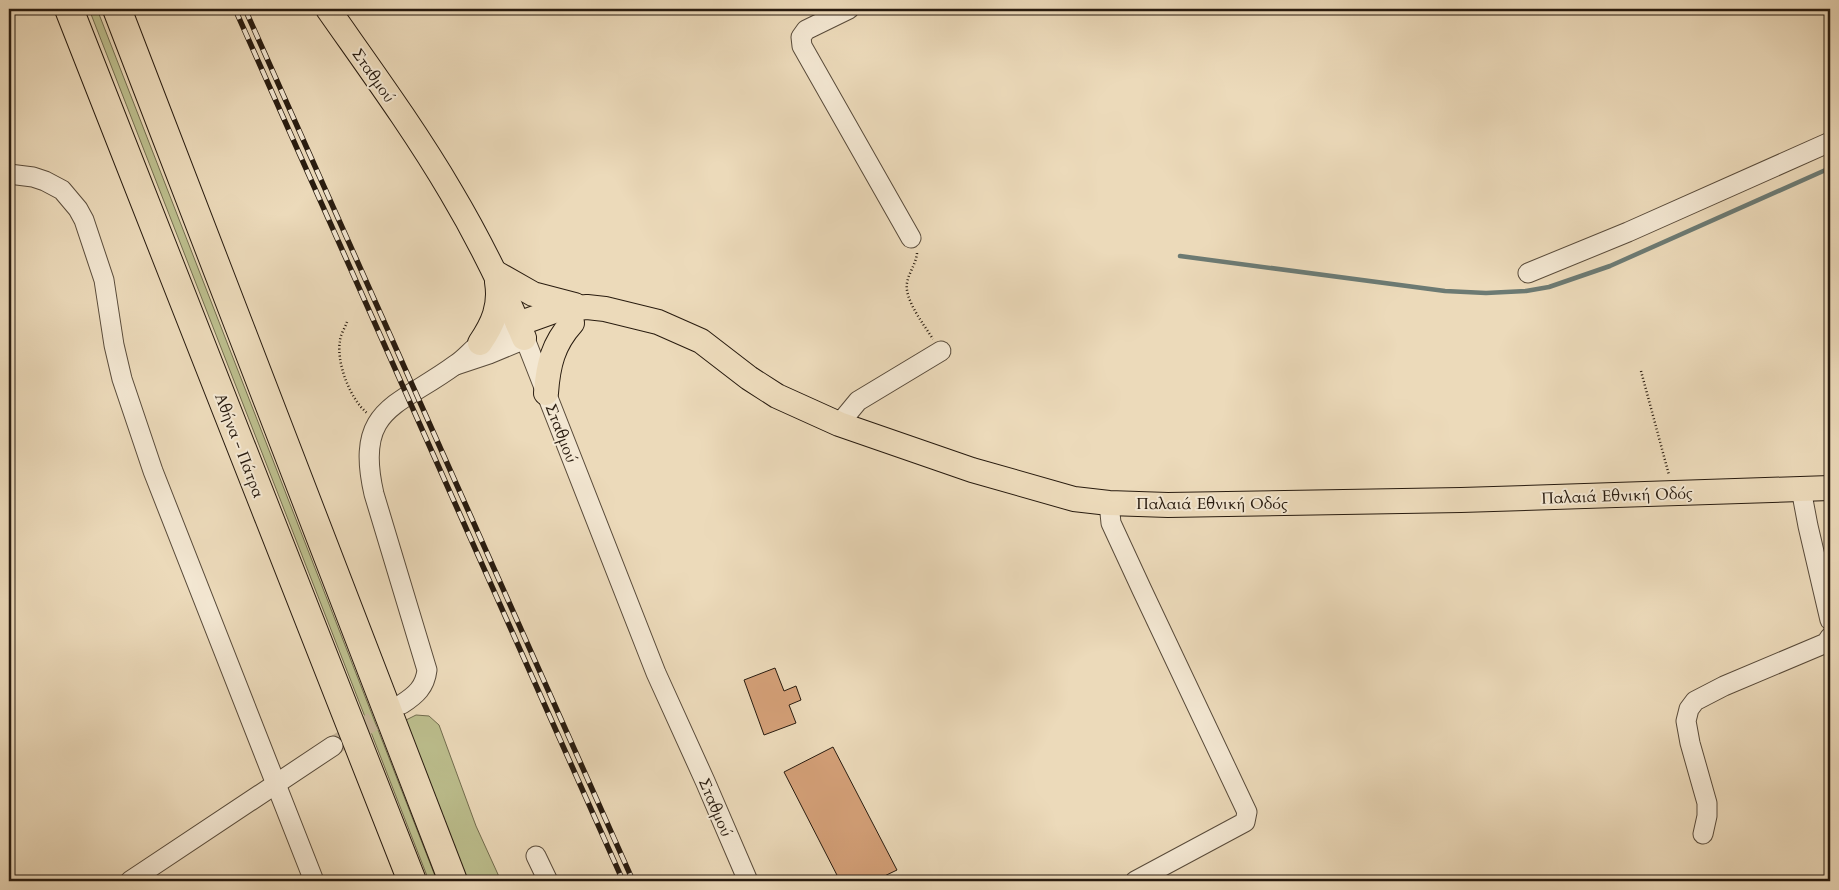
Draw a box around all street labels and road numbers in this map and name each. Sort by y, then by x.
street label: Σταθμού [347,44,400,107]
street label: Αθήνα - Πάτρα [209,390,269,501]
street label: Σταθμού [540,401,582,466]
street label: Παλαιά Εθνική Οδός [1541,482,1693,510]
street label: Παλαιά Εθνική Οδός [1136,493,1288,515]
street label: Σταθμού [693,775,737,840]

